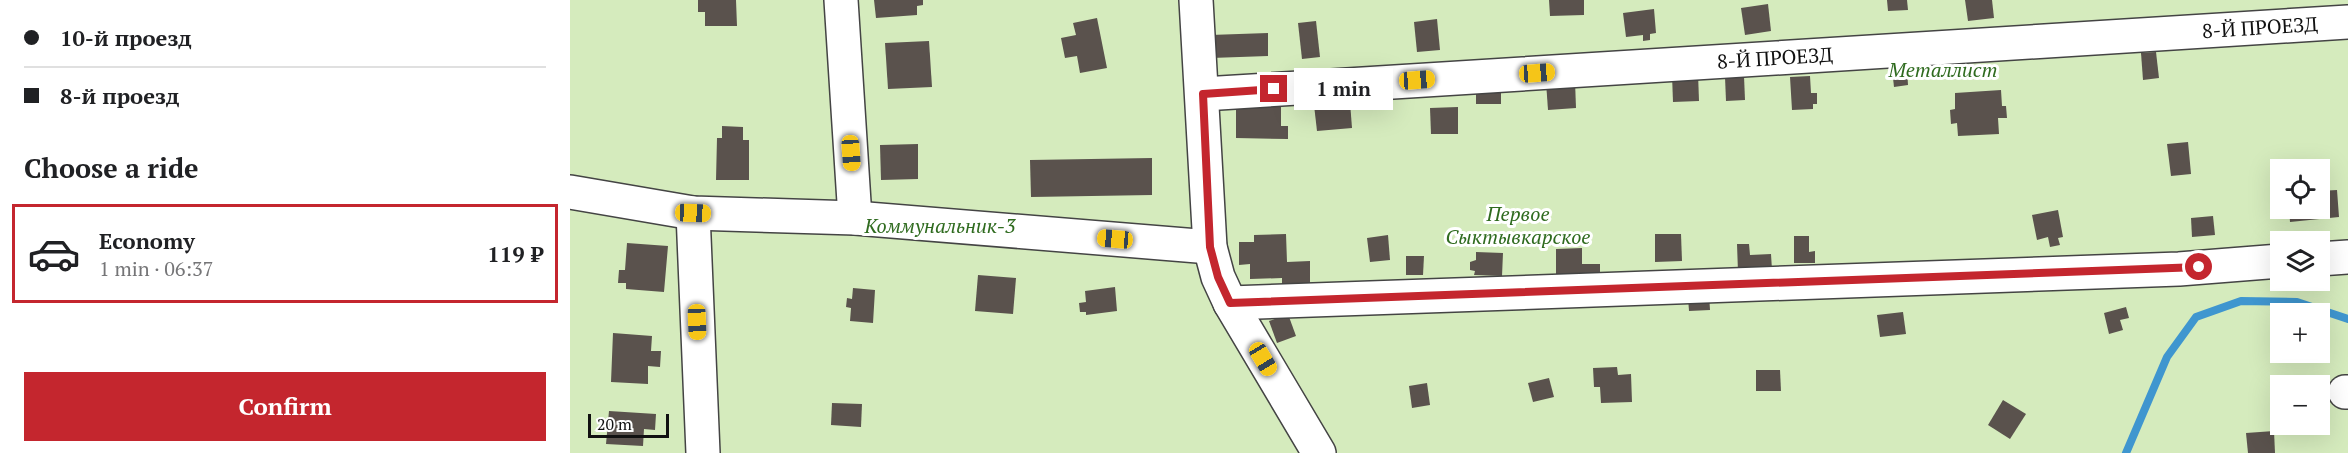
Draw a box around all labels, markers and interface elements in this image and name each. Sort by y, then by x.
street label: 8-Й ПРОЕЗД [2201,10,2319,44]
text: 10-й проезд [60,23,192,52]
street label: 8-Й ПРОЕЗД [1716,40,1834,75]
park label: Металлист [1888,56,1997,83]
car [1518,63,1556,83]
callout: 1 min [1295,68,1394,110]
car [1398,70,1436,90]
route end [1260,75,1287,102]
text: 1 min [1316,75,1371,102]
text: 8-й проезд [60,81,179,110]
car [841,134,861,172]
text: Choose a ride [24,150,199,186]
map controls [2270,159,2330,435]
button: locate [2270,159,2330,219]
park label: Первое Сыктывкарское [1446,200,1590,250]
car [675,203,711,223]
park label: Коммунальник-3 [863,212,1016,239]
text: Economy [99,226,195,255]
icon: car [27,227,81,281]
car [1096,228,1134,250]
button: layers [2270,231,2330,291]
text: 119 ₽ [487,239,543,268]
route start [2185,253,2212,280]
text: 1 min · 06:37 [99,255,213,282]
button: + [2270,303,2330,363]
car [687,304,707,340]
car [1246,339,1280,379]
button: Confirm [24,372,546,441]
button: − [2270,375,2330,435]
scale bar [588,411,669,438]
text: 20 m [597,413,632,435]

